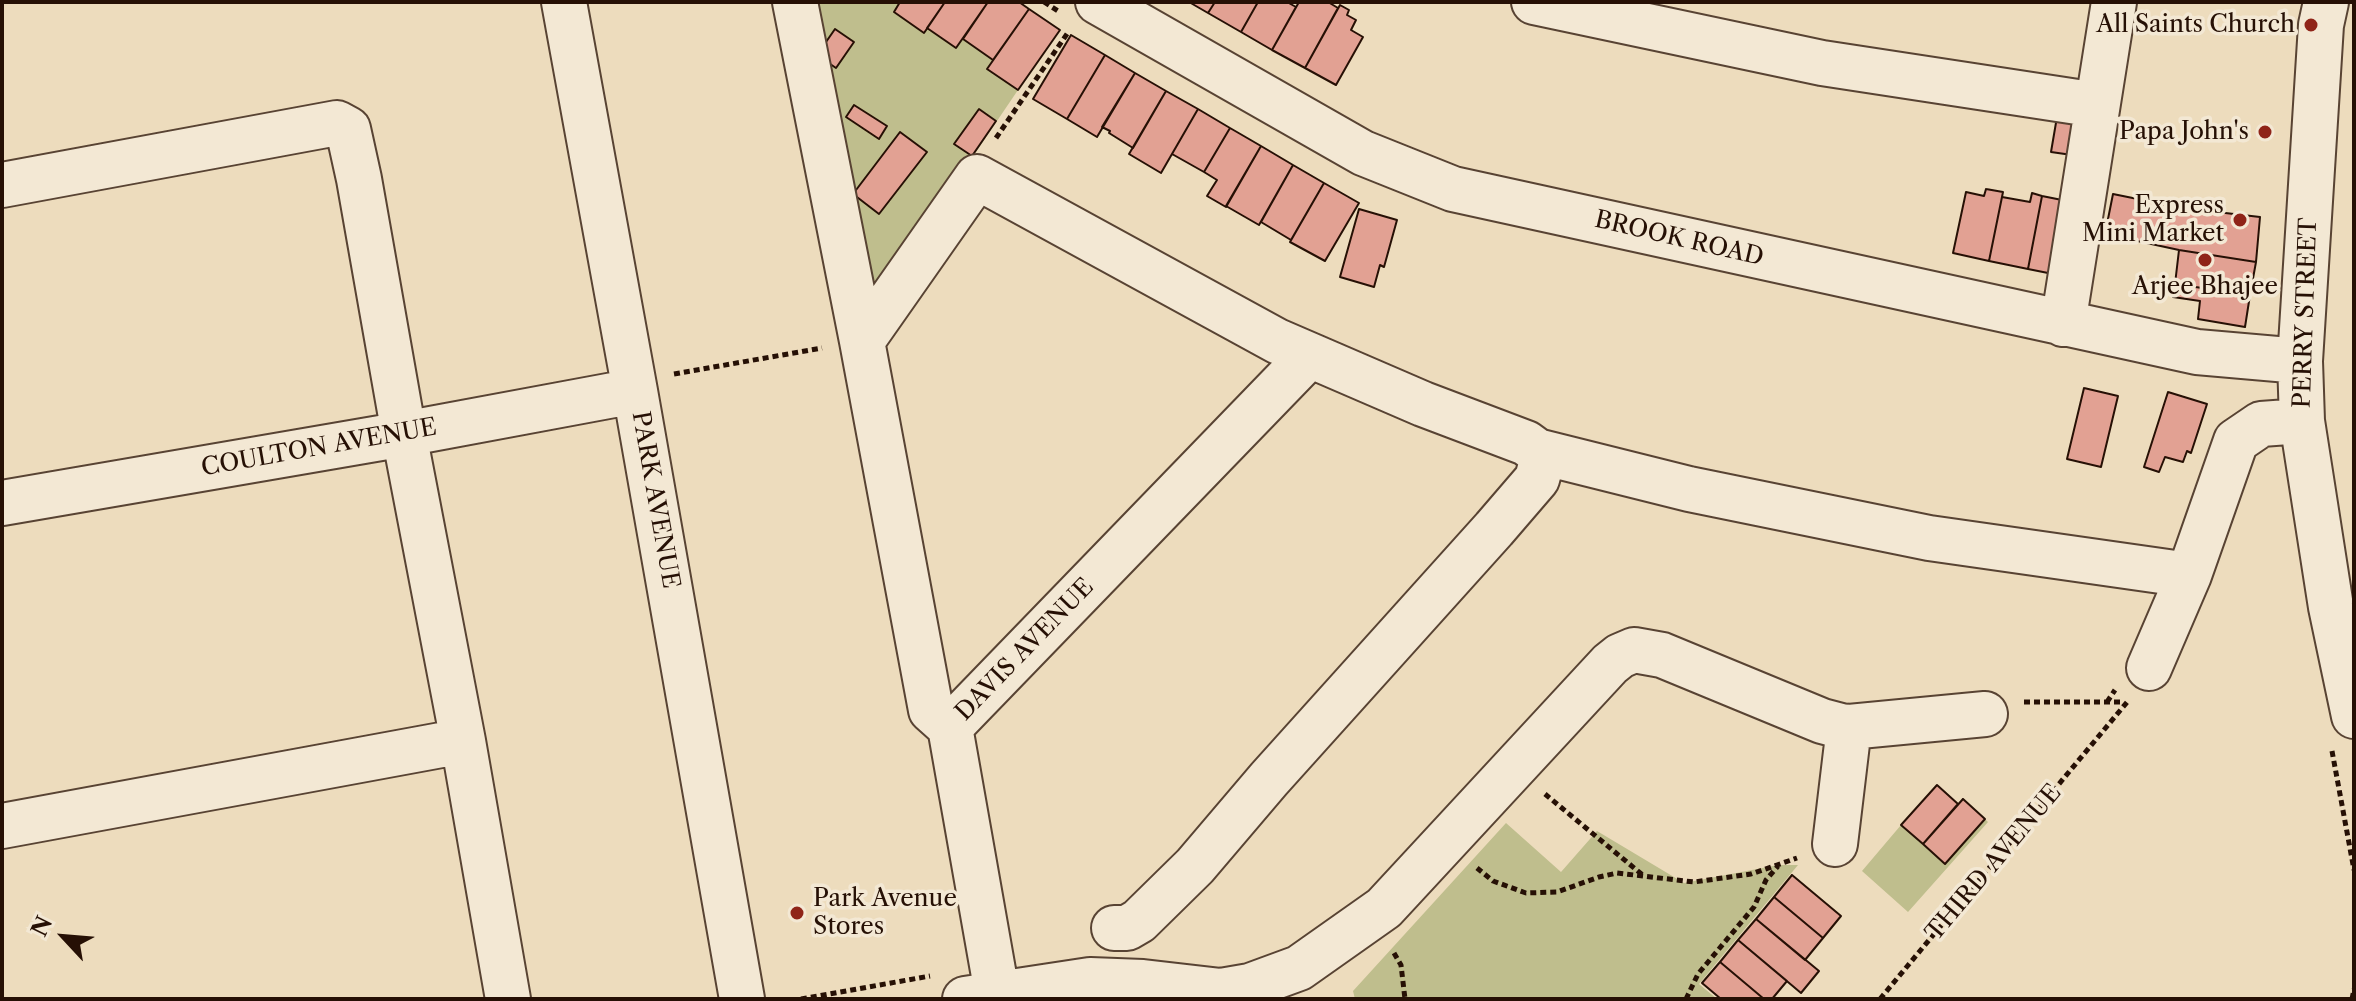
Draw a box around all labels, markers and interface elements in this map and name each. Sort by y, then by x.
place label: All Saints Church [2096,11,2295,39]
marker: All Saints Church [2302,16,2320,34]
place label: Papa John's [2119,118,2249,146]
marker: Papa John's [2256,123,2274,141]
place label: Express Mini Market [2082,192,2224,248]
street label: BROOK ROAD [1592,206,1766,272]
marker: Express Mini Market [2231,211,2249,229]
street label: PERRY STREET [2288,217,2324,409]
marker: Arjee Bhajee [2196,251,2214,269]
place label: Arjee Bhajee [2132,273,2278,301]
street label: PARK AVENUE [625,409,685,591]
street label: COULTON AVENUE [199,413,439,483]
street label: DAVIS AVENUE [950,573,1100,727]
street label: THIRD AVENUE [1920,779,2068,947]
place label: Park Avenue Stores [813,885,957,941]
north arrow [24,897,104,977]
marker: Park Avenue Stores [788,904,806,922]
text: N [26,912,58,941]

